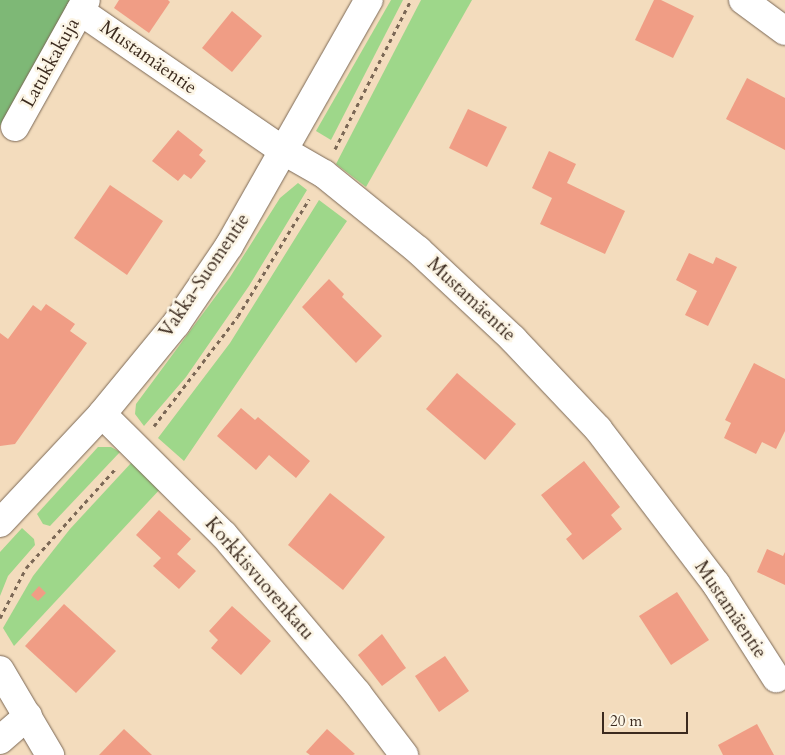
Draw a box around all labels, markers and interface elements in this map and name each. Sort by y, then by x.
street label: Latukkakuja [17,14,85,112]
street label: Mustamäentie [95,16,201,100]
street label: Vakka-Suomentie [155,210,255,342]
street label: Mustamäentie [422,253,520,347]
street label: Korkkisvuorenkatu [200,513,318,645]
street label: Mustamäentie [689,557,771,663]
scale bar [605,702,691,734]
text: 20 m [610,711,642,731]

